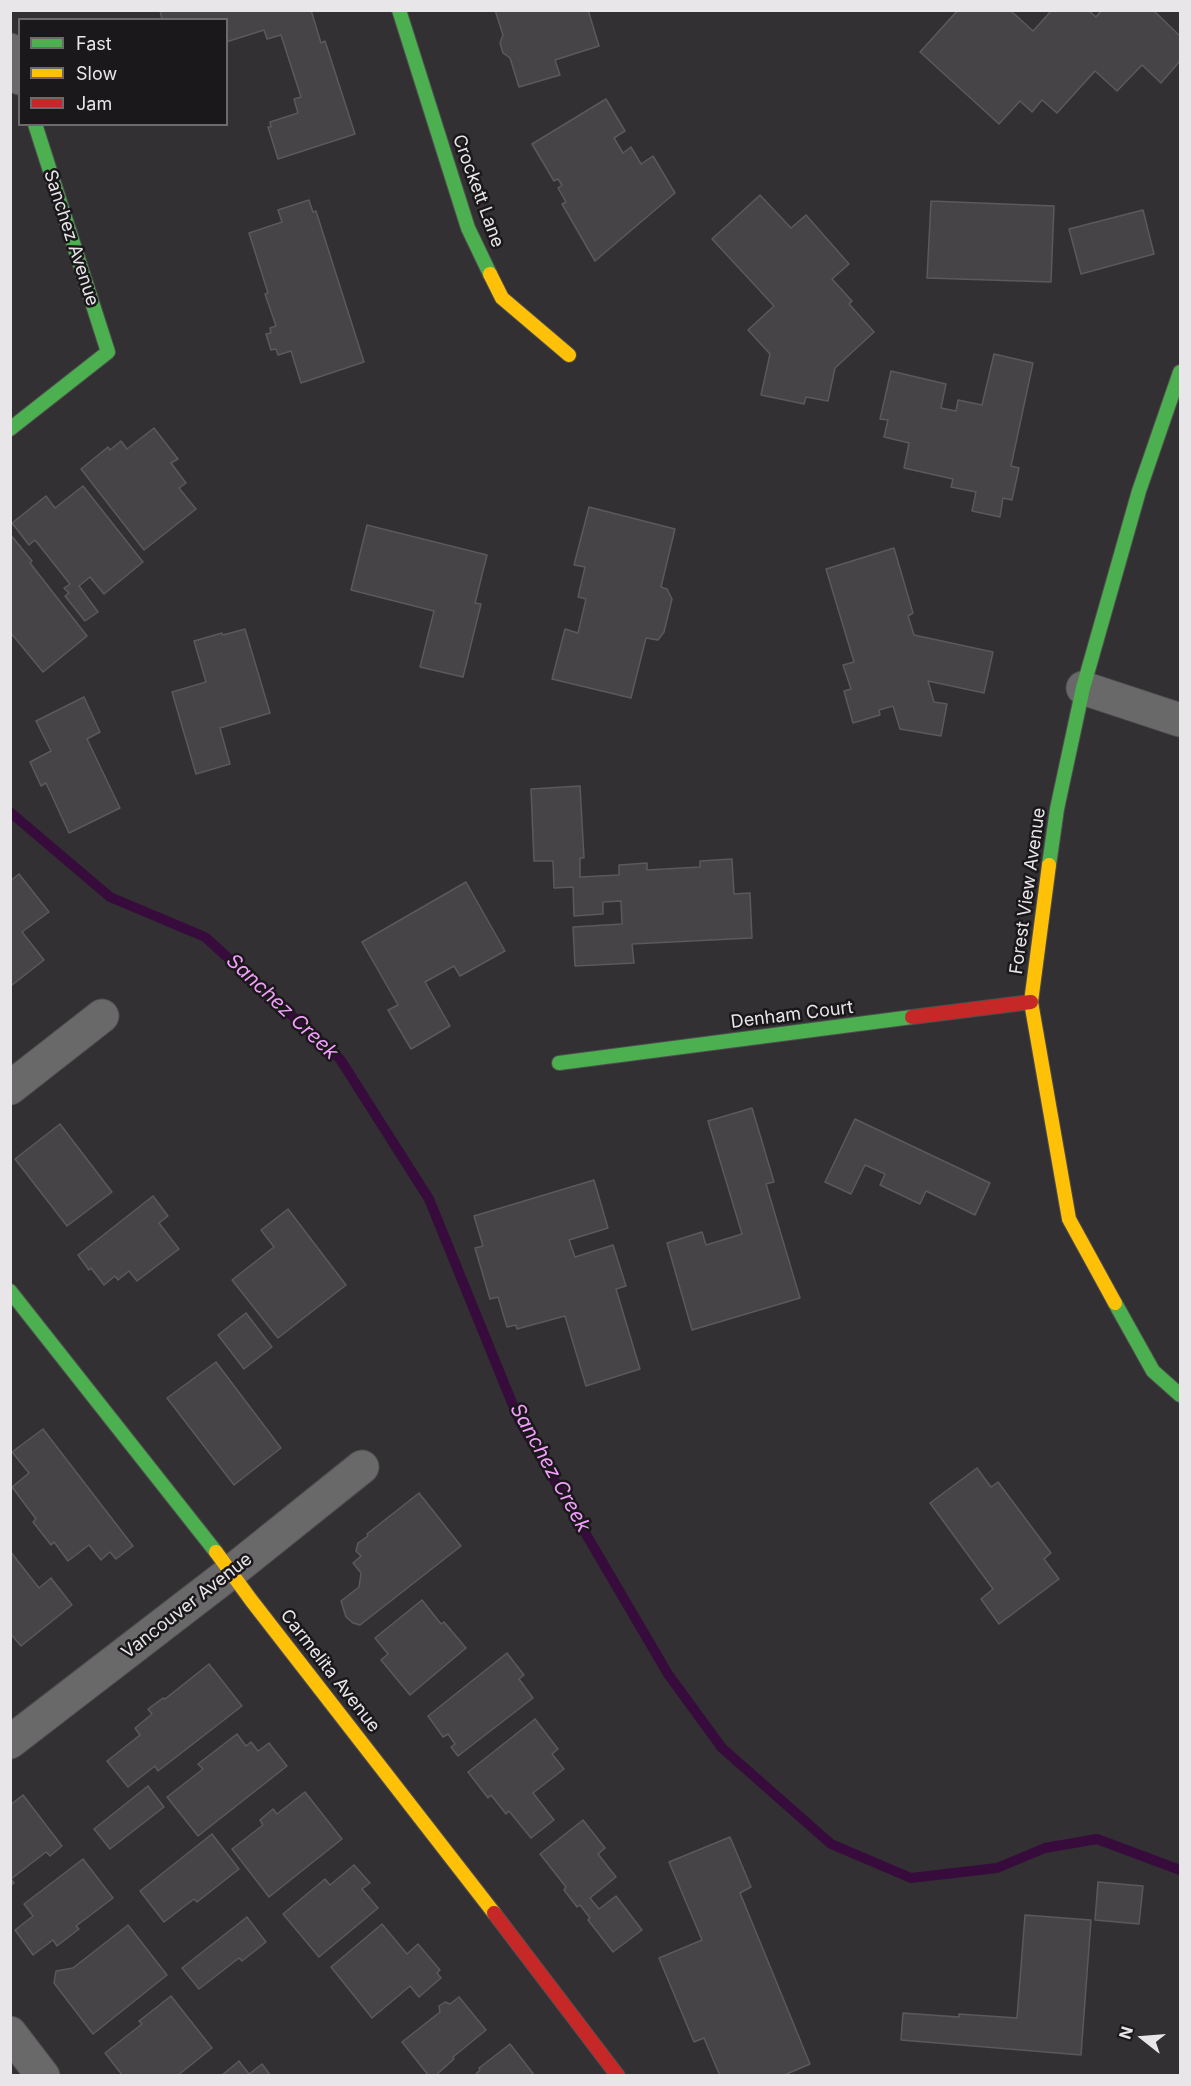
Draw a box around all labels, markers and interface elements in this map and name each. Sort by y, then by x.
legend [18,18,228,126]
text: Fast [76,33,112,54]
text: Slow [76,63,117,84]
text: Jam [76,93,112,114]
street label: Crockett Lane [448,132,508,250]
street label: Sanchez Avenue [39,167,103,309]
street label: Forest View Avenue [1006,806,1050,976]
water label: Sanchez Creek [221,949,343,1065]
street label: Denham Court [730,997,854,1033]
water label: Sanchez Creek [505,1399,595,1537]
street label: Vancouver Avenue [118,1548,256,1664]
street label: Carmelita Avenue [275,1605,385,1737]
north arrow [1113,2008,1173,2068]
text: N [1114,2024,1137,2042]

